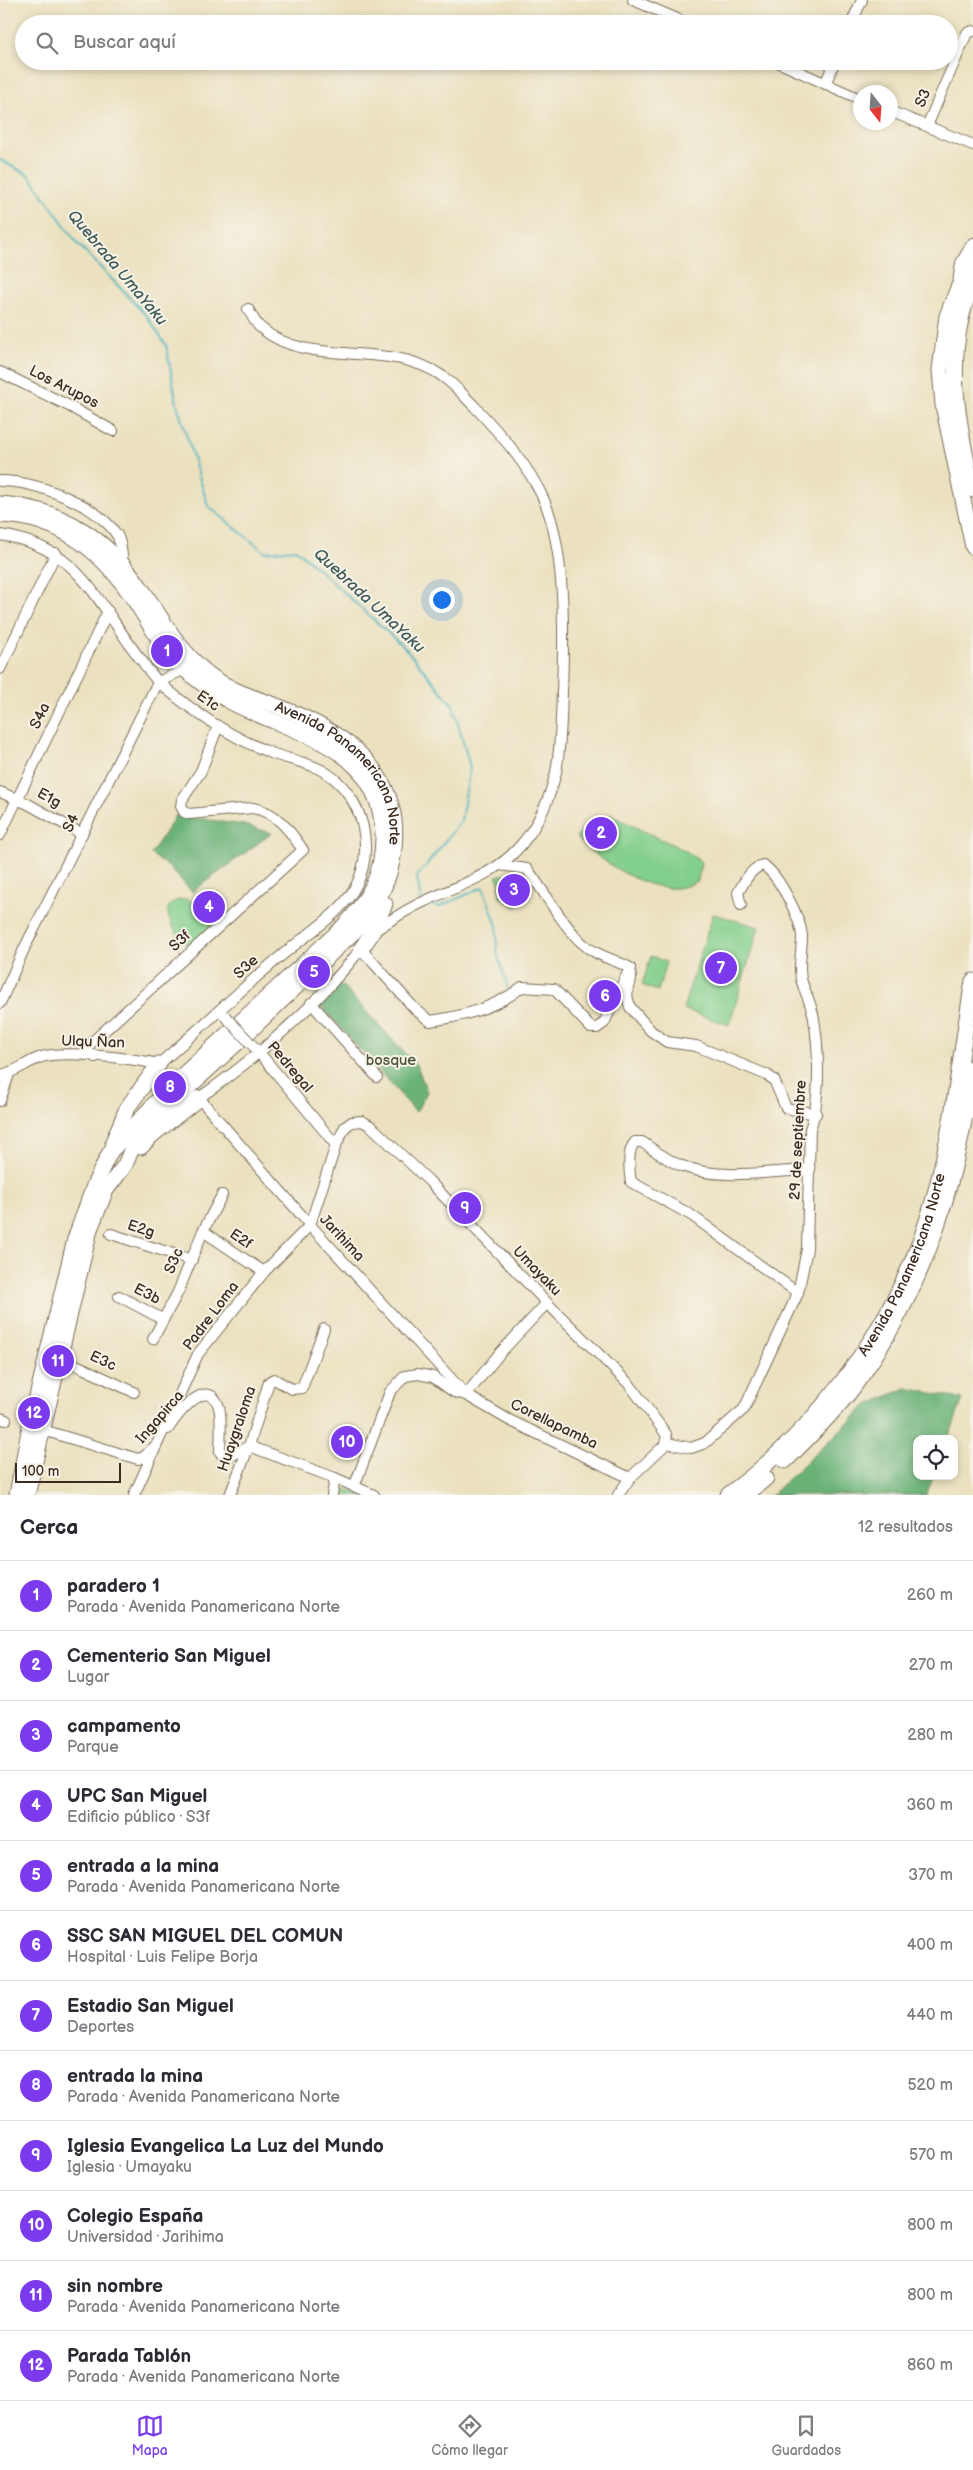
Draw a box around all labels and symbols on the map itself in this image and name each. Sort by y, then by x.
north arrow [853,85,898,130]
street label: S3 [911,86,935,110]
water label: Quebrada UmaYaku [63,206,171,330]
street label: Los Arupos [26,361,103,413]
water label: Quebrada UmaYaku [310,545,428,657]
your location [429,587,455,613]
pin: 1 [151,632,183,670]
street label: E1c [193,687,223,716]
street label: Avenida Panamericana Norte [272,697,404,846]
street label: S4a [26,700,54,732]
street label: E1g [34,784,64,812]
street label: S4 [58,811,84,835]
pin: 2 [585,814,617,852]
pin: 3 [498,871,530,909]
pin: 4 [193,888,225,926]
street label: S3f [165,926,195,956]
pin: 7 [705,949,737,987]
street label: S3e [230,951,263,983]
pin: 5 [298,953,330,991]
pin: 6 [589,977,621,1015]
street label: Ulqu Ñan [61,1031,125,1053]
street label: Pedregal [263,1038,317,1096]
park label: bosque [366,1051,416,1070]
pin: 8 [154,1068,186,1106]
street label: 29 de septiembre [785,1080,811,1200]
street label: Avenida Panamericana Norte [854,1171,949,1360]
pin: 9 [449,1189,481,1227]
street label: Jarihima [315,1210,369,1266]
street label: E2g [125,1216,157,1242]
street label: E2f [226,1225,256,1254]
street label: Umayaku [509,1242,565,1300]
street label: S3c [160,1245,188,1277]
street label: Padre Loma [179,1278,243,1354]
street label: E3b [130,1279,164,1309]
pin: 11 [42,1342,74,1380]
street label: E3c [87,1347,119,1375]
street label: Huaygraloma [214,1384,260,1474]
street label: Ingapirca [132,1387,188,1447]
pin: 12 [18,1394,50,1432]
street label: Corellapamba [507,1395,601,1453]
pin: 10 [331,1423,363,1461]
scale bar [15,1460,121,1483]

